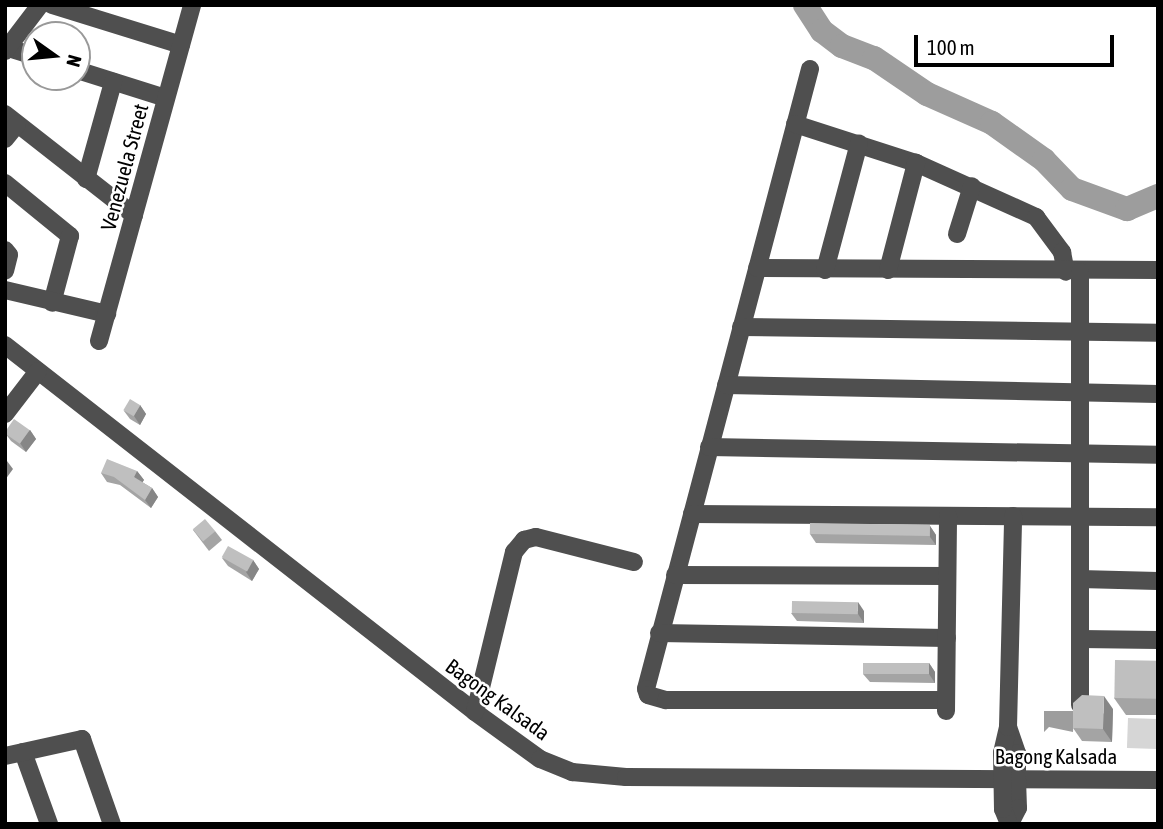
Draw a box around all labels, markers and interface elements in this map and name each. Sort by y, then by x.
north arrow [21,21,91,91]
scale bar [918,21,1118,65]
text: 100 m [927,35,975,59]
text: N [62,53,86,69]
street label: Venezuela Street [95,101,153,233]
street label: Bagong Kalsada [441,653,555,745]
street label: Bagong Kalsada [995,743,1117,769]

